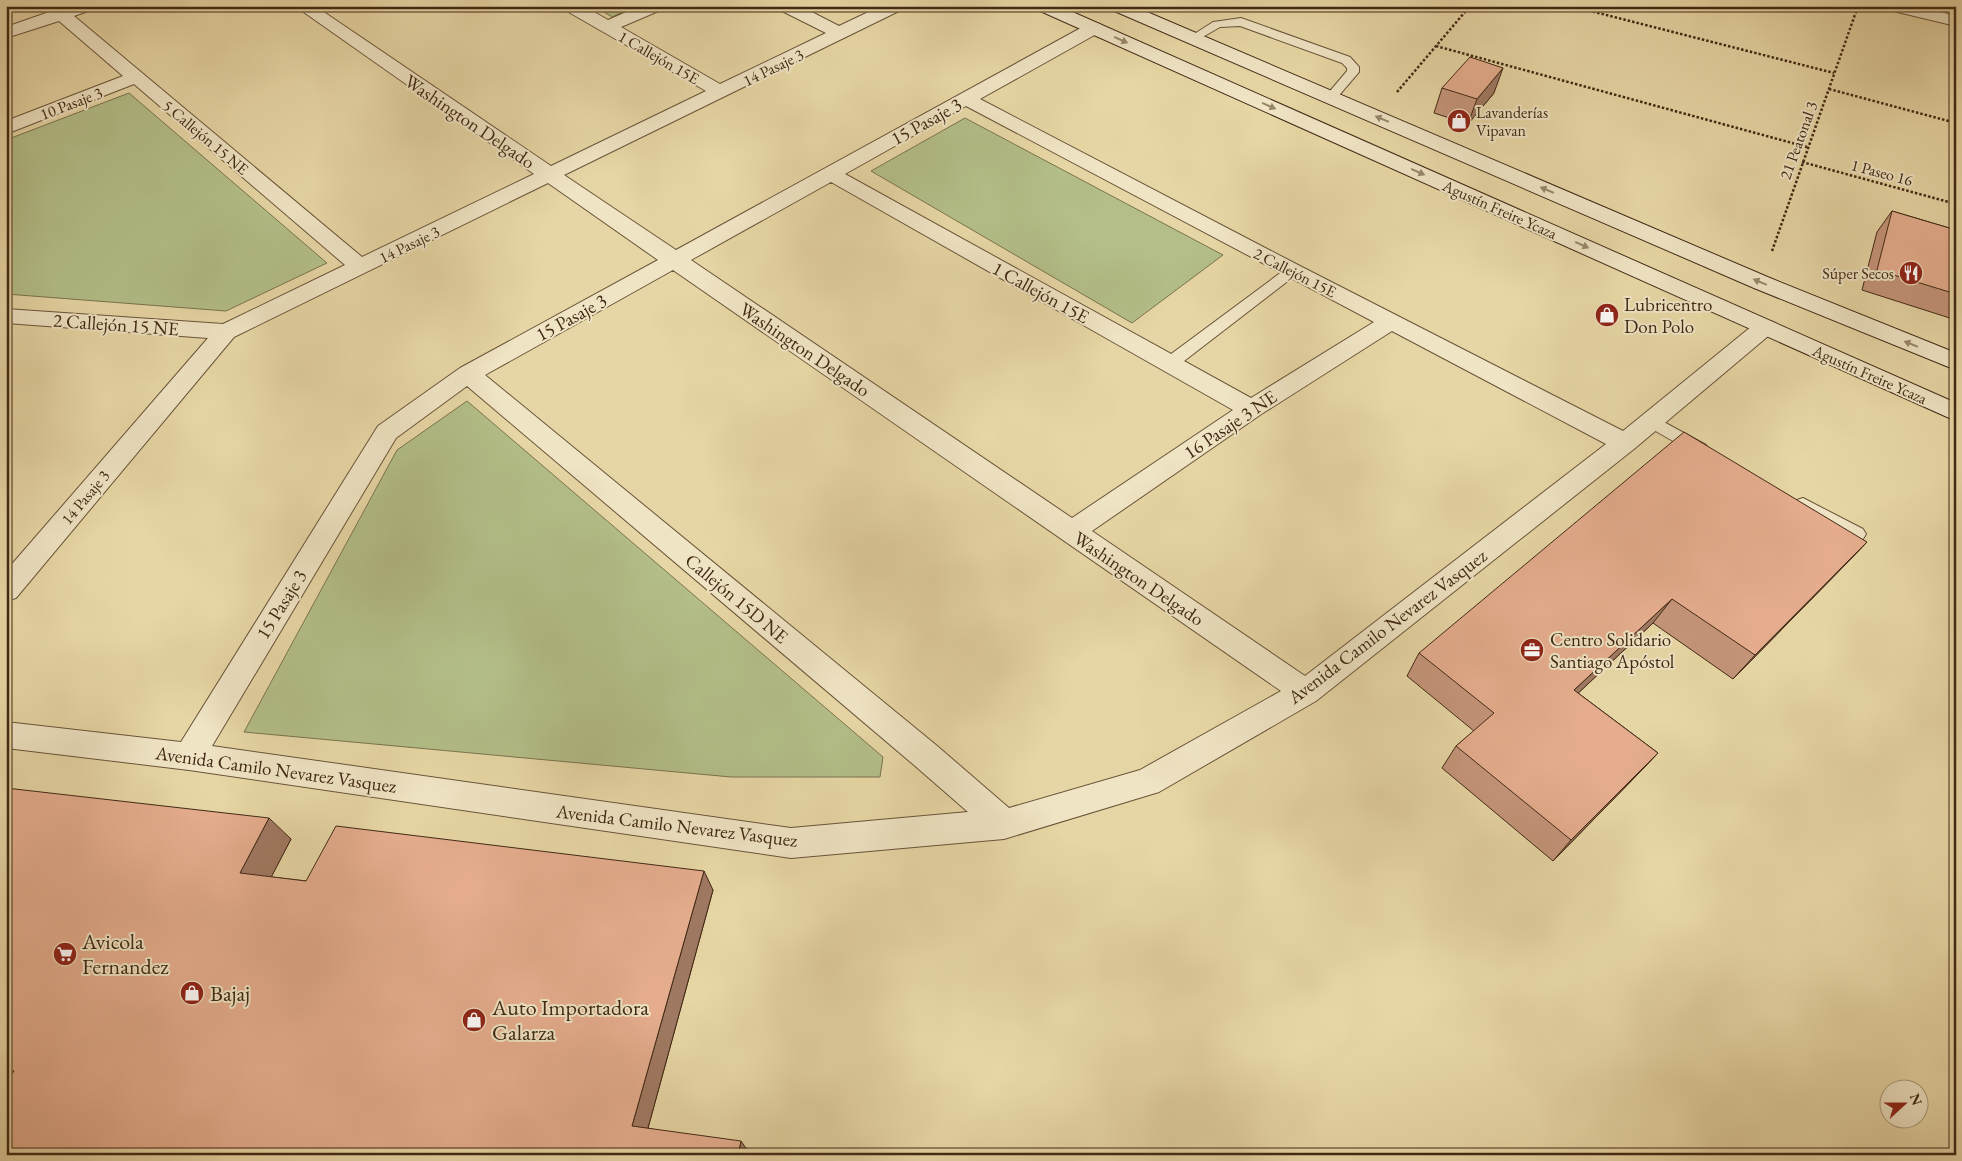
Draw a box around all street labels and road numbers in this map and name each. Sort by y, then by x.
street label: 1 Callejón 15E [614,26,703,89]
street label: 14 Pasaje 3 [739,44,807,91]
street label: Washington Delgado [400,68,540,174]
street label: 10 Pasaje 3 [37,82,106,125]
street label: 15 Pasaje 3 [886,92,966,151]
street label: 5 Callejón 15 NE [158,95,253,179]
street label: 21 Peatonal 3 [1775,98,1822,182]
street label: 1 Paseo 16 [1849,154,1915,191]
street label: Agustín Freire Ycaza [1438,174,1561,244]
street label: 14 Pasaje 3 [375,221,443,268]
street label: 2 Callejón 15E [1250,243,1340,302]
street label: 1 Callejón 15E [988,256,1094,329]
street label: 15 Pasaje 3 [531,288,611,347]
street label: Washington Delgado [735,296,875,402]
street label: 2 Callejón 15 NE [52,308,180,341]
street label: Agustín Freire Ycaza [1808,339,1931,409]
street label: 16 Pasaje 3 NE [1179,384,1282,465]
street label: 14 Pasaje 3 [56,465,115,529]
street label: Washington Delgado [1069,525,1209,631]
street label: Avenida Camilo Nevarez Vasquez [1282,543,1492,710]
street label: Callejón 15D NE [680,548,794,649]
street label: 15 Pasaje 3 [250,565,313,644]
street label: Avenida Camilo Nevarez Vasquez [153,740,399,799]
street label: Avenida Camilo Nevarez Vasquez [554,798,800,853]

